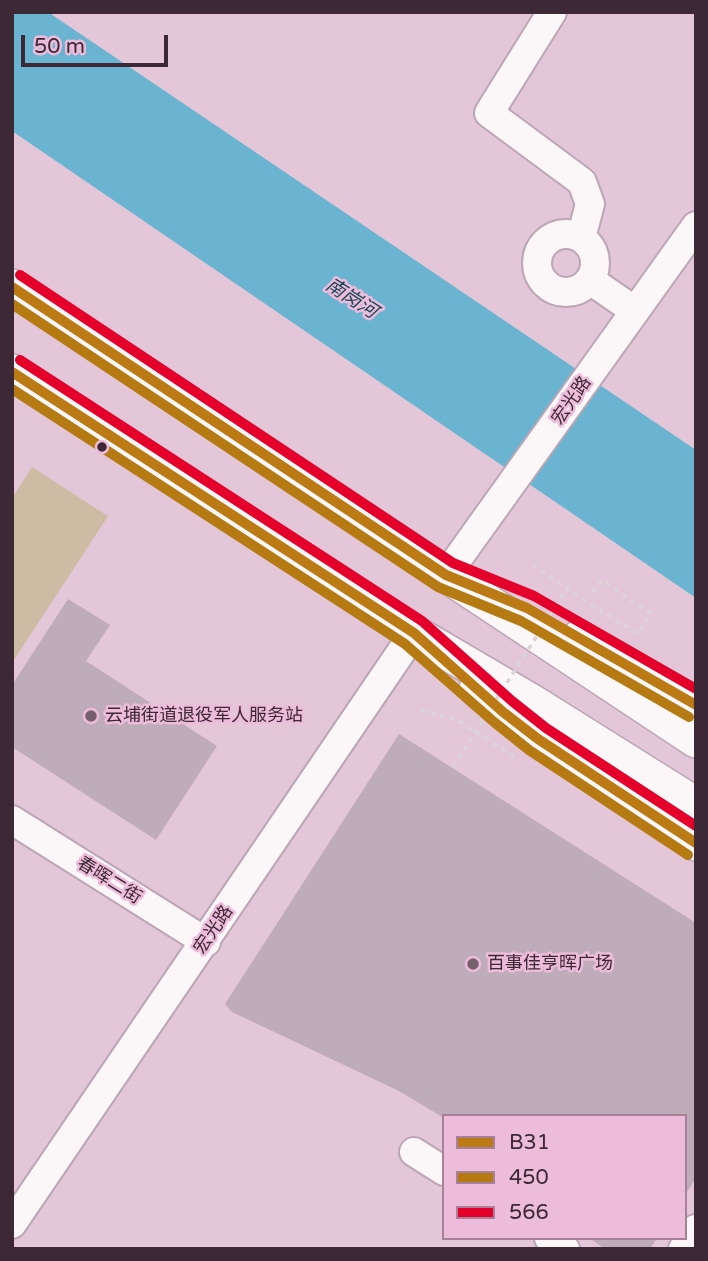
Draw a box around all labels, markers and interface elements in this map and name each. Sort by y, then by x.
scale bar [24,21,172,65]
text: 50 m [34,34,85,59]
water label: 南岗河 [321,274,381,324]
street label: 宏光路 [548,373,596,429]
unlabelled marker [95,440,109,454]
place label: 云埔街道退役军人服务站 [105,705,303,727]
marker: 云埔街道退役军人服务站 [83,708,99,724]
street label: 春晖二街 [73,853,145,909]
street label: 宏光路 [190,902,238,958]
place label: 百事佳亨晖广场 [487,953,613,975]
marker: 百事佳亨晖广场 [465,956,481,972]
legend [442,1114,687,1240]
text: B31 [509,1130,550,1155]
text: 450 [509,1165,549,1190]
text: 566 [509,1200,549,1225]

